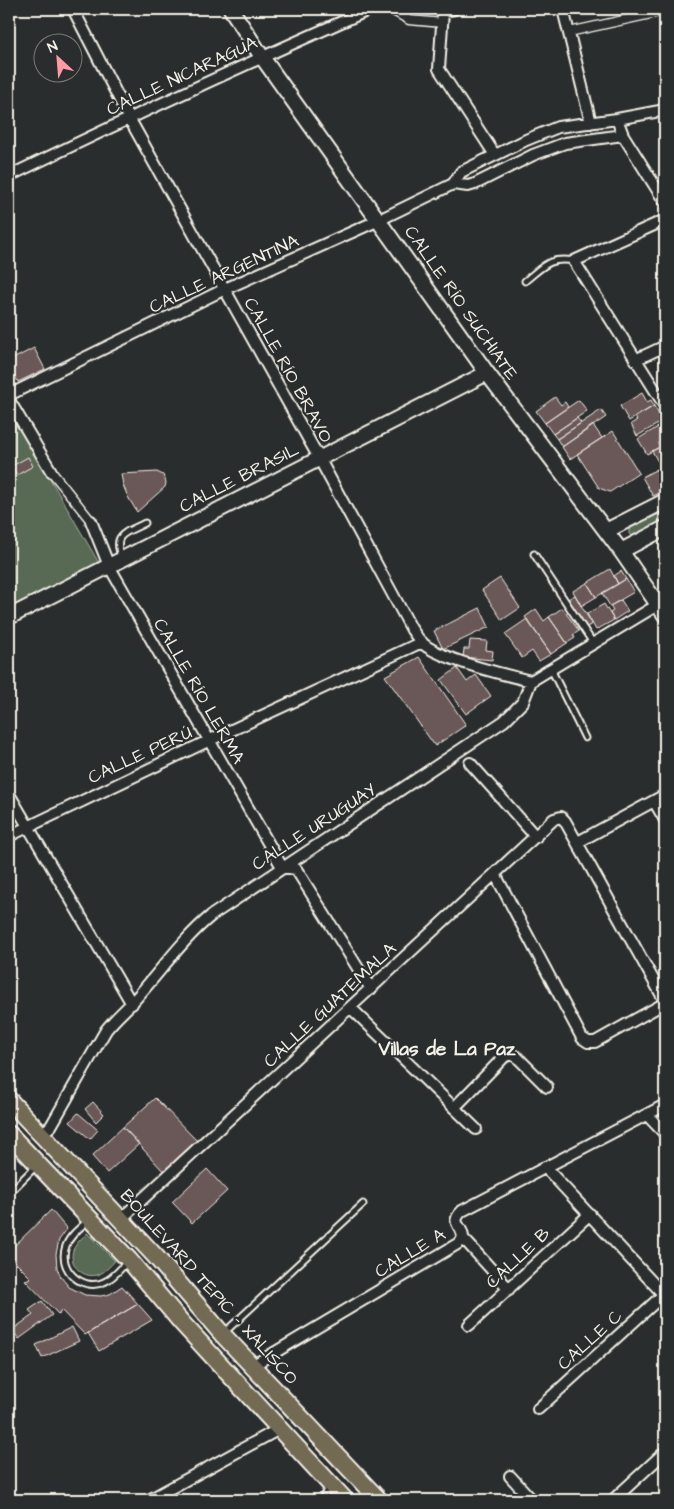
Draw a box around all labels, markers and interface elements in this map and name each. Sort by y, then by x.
street label: CALLE NICARAGUA [102,30,262,122]
north arrow [32,32,82,82]
text: N [44,36,61,58]
street label: CALLE RÍO SUCHIATE [398,221,524,386]
street label: CALLE ARGENTINA [145,228,303,320]
street label: CALLE RÍO BRAVO [238,293,338,447]
street label: CALLE BRASIL [175,437,303,519]
street label: CALLE RÍO LERMA [147,614,251,769]
street label: CALLE PERÚ [84,720,196,790]
street label: CALLE URUGUAY [247,777,381,877]
street label: CALLE GUATEMALA [258,936,402,1073]
district label: Villas de La Paz [378,1036,516,1063]
street label: BOULEVARD TEPIC - XALISCO [114,1184,304,1390]
street label: CALLE B [480,1221,556,1294]
street label: CALLE A [370,1222,451,1284]
street label: CALLE C [552,1304,628,1376]

